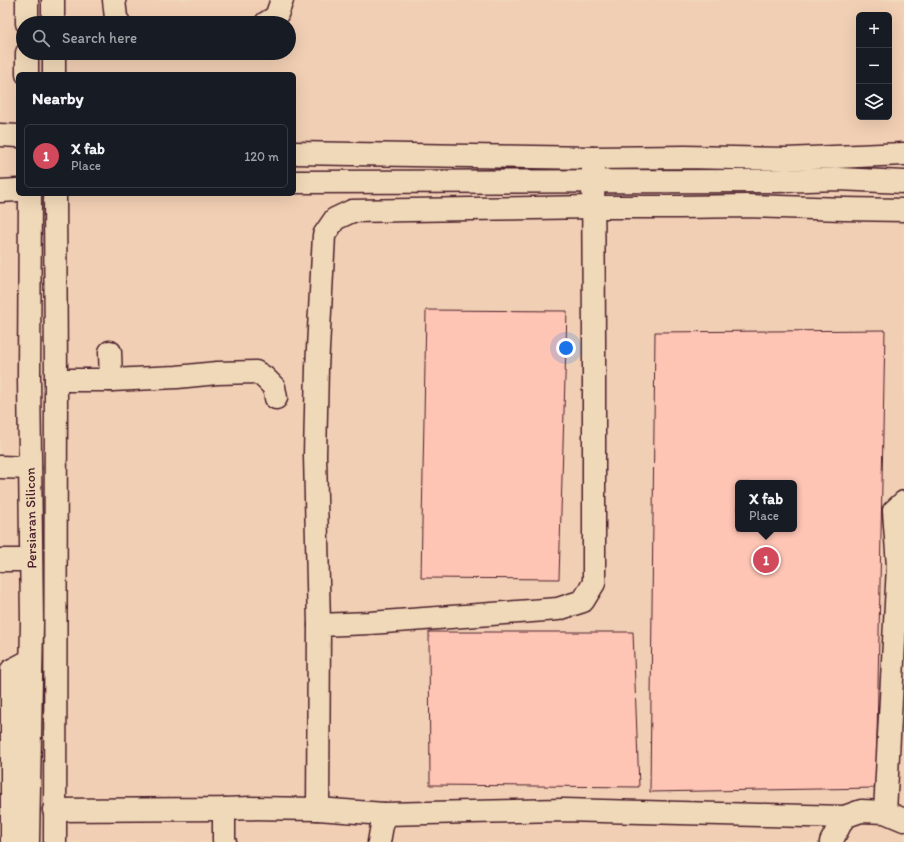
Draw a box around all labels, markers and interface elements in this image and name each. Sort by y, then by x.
map controls [856,12,892,120]
button: + [856,12,892,48]
search box [16,16,296,60]
icon: search [30,27,52,49]
text: Search here [62,29,137,47]
button: − [856,48,892,84]
button: layers [856,84,892,120]
text: Nearby [32,88,84,108]
text: X fab [71,140,105,158]
text: 1 [43,149,49,164]
text: 120 m [244,149,279,164]
text: Place [71,158,101,173]
your location [556,338,576,358]
street label: Persiaran Silicon [22,467,40,569]
popup [735,480,797,532]
text: X fab [749,490,783,508]
text: Place [749,508,779,523]
pin: 1 [753,545,779,575]

